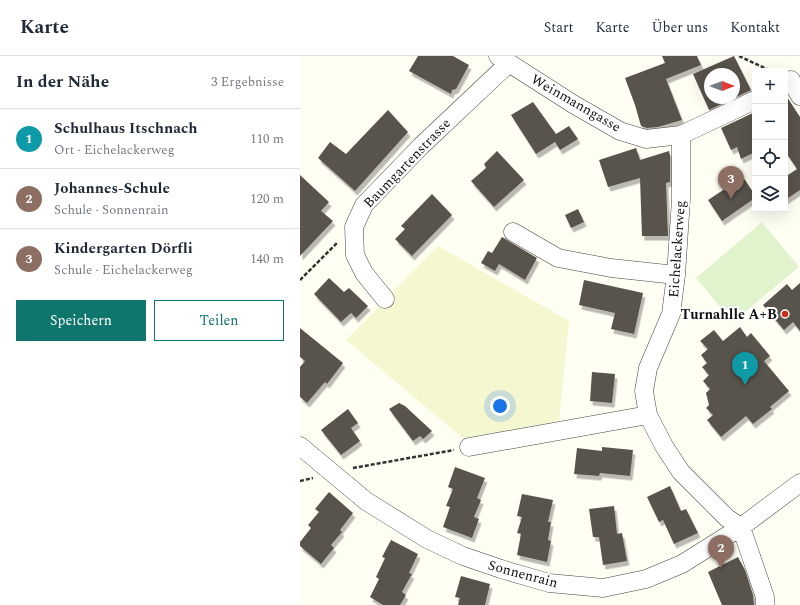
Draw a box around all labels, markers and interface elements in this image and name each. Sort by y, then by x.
text: Karte [20,13,69,42]
text: Start [544,17,574,38]
text: Karte [596,17,629,38]
text: Über uns [651,17,708,38]
text: Kontakt [730,17,780,38]
north arrow [704,68,740,104]
map controls [752,68,788,212]
button: + [752,68,788,104]
text: In der Nähe [16,69,109,95]
street label: Weinmanngasse [527,69,625,137]
text: 3 Ergebnisse [211,72,284,92]
button: − [752,104,788,140]
street label: Baumgartenstrasse [358,113,456,213]
text: Schulhaus Itschnach [54,117,197,140]
text: 1 [25,129,33,149]
text: 110 m [250,129,284,149]
text: Ort · Eichelackerweg [54,140,175,160]
button: locate [752,140,788,176]
pin: 3 [718,166,744,199]
button: layers [752,176,788,212]
text: Johannes-Schule [54,177,170,200]
text: 2 [25,189,33,209]
text: 120 m [250,189,284,209]
text: Schule · Sonnenrain [54,200,169,220]
street label: Eichelackerweg [663,200,691,298]
text: Kindergarten Dörfli [54,237,193,260]
text: 3 [25,249,33,269]
text: 140 m [250,249,284,269]
text: Schule · Eichelackerweg [54,260,193,280]
button: Speichern [16,300,146,341]
button: Teilen [154,300,284,341]
place label: Turnahlle A+B [680,304,777,325]
marker: Turnahlle A+B [780,309,790,319]
pin: 1 [732,352,758,385]
your location [490,396,510,416]
pin: 2 [708,535,734,568]
street label: Sonnenrain [486,555,560,593]

